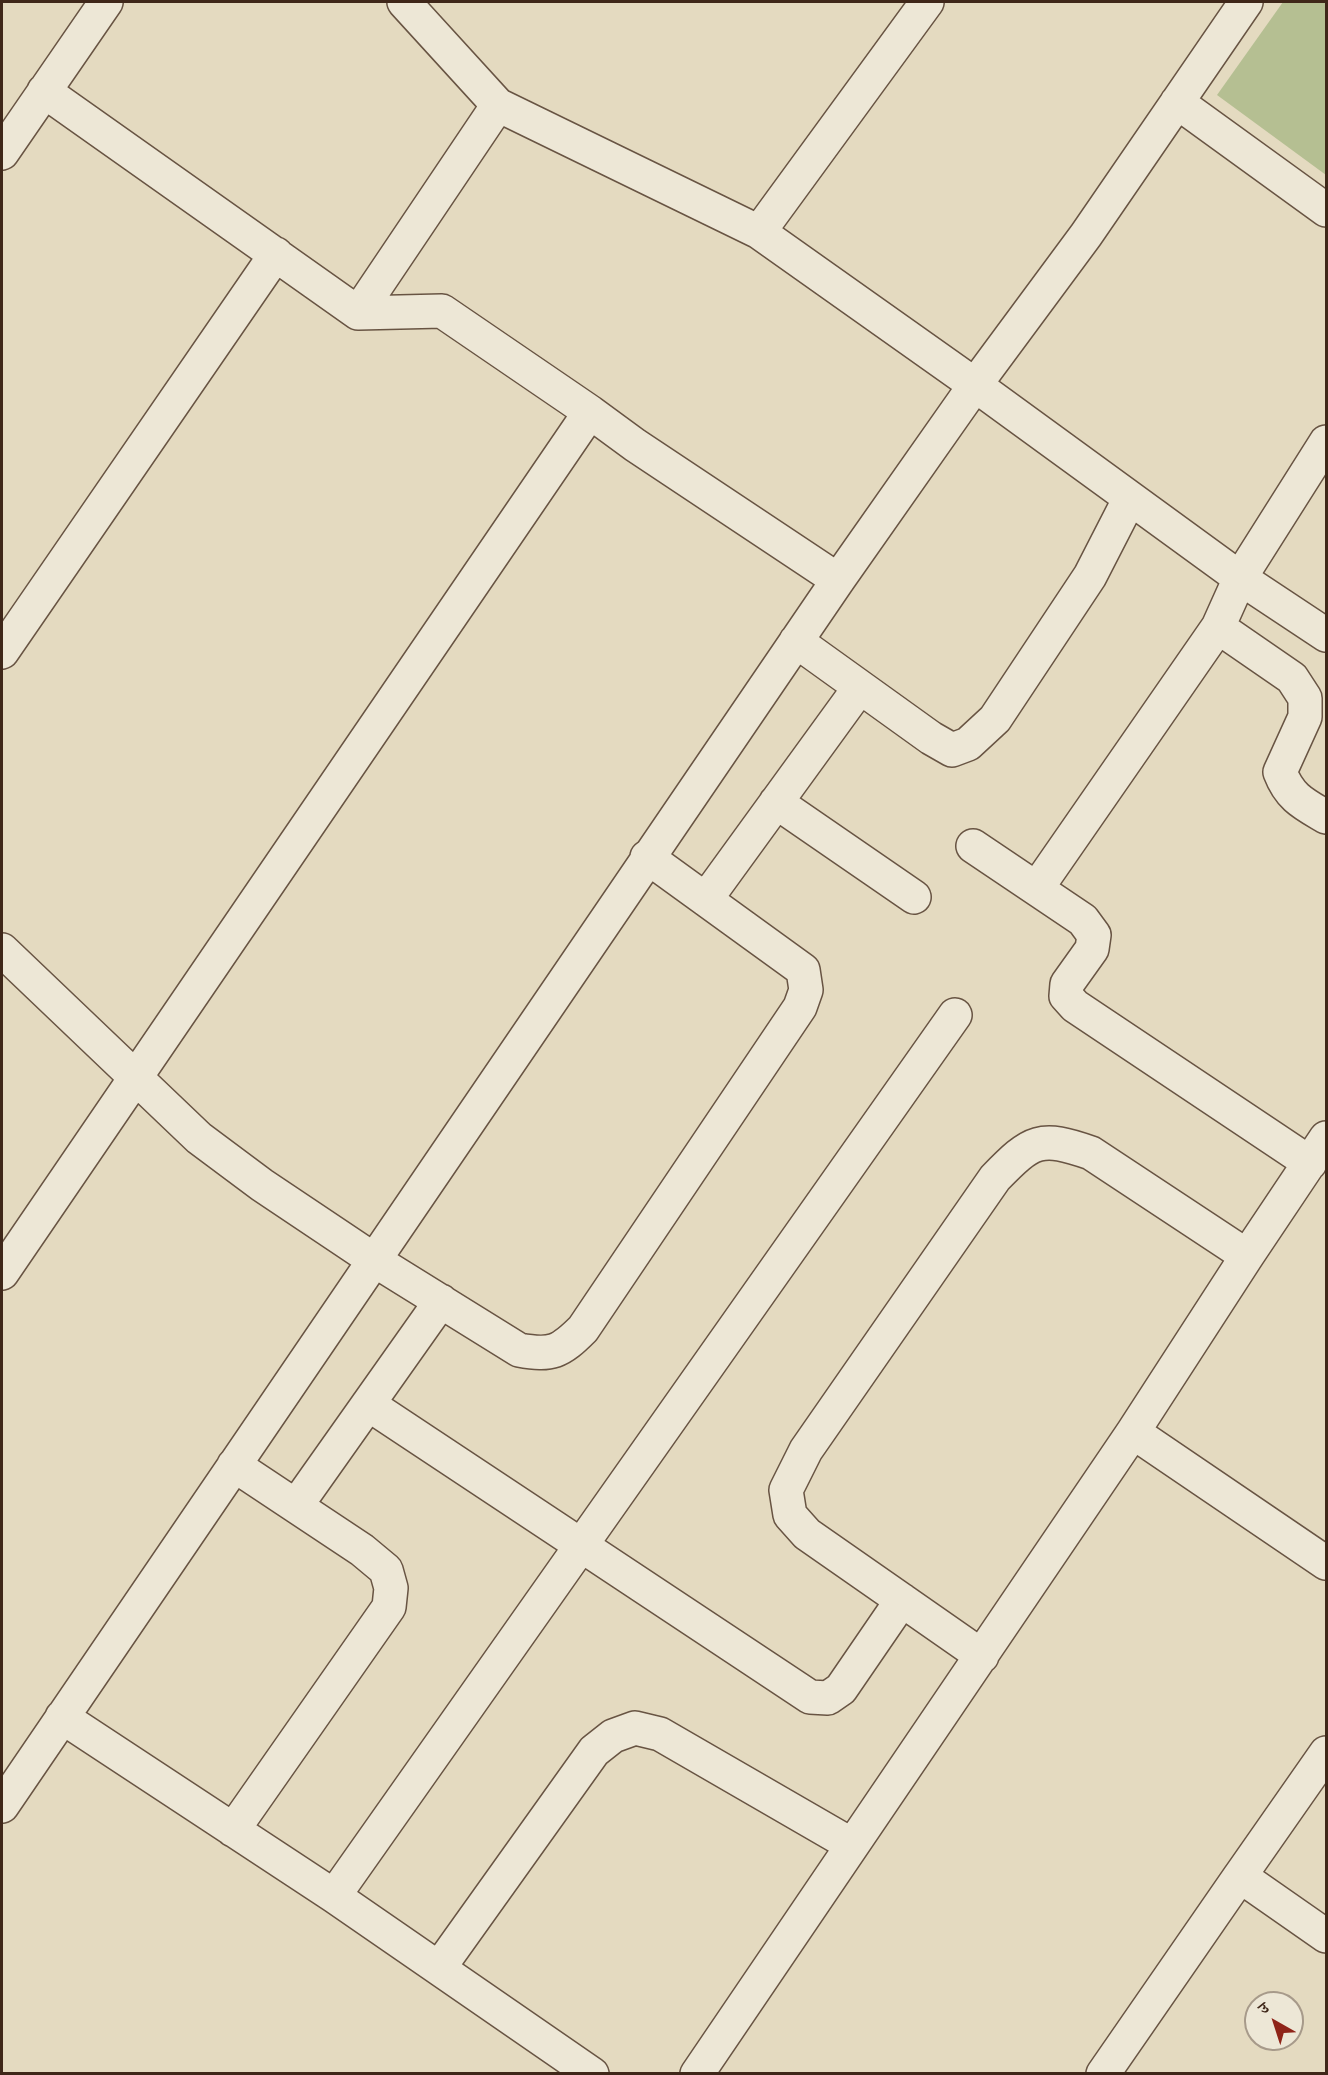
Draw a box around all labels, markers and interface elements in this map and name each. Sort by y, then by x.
north arrow [1244,1991,1304,2051]
text: उ [1254,1998,1273,2019]

